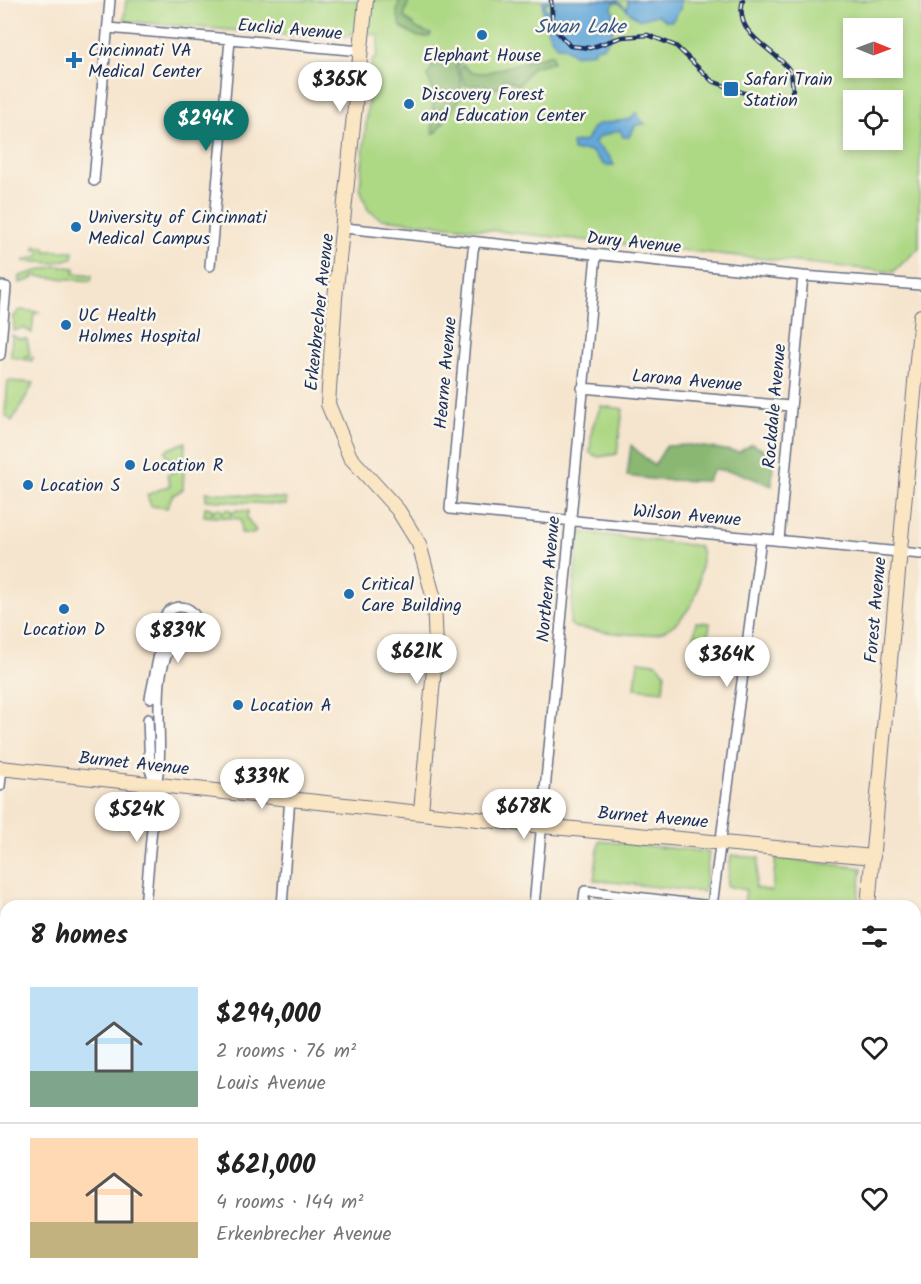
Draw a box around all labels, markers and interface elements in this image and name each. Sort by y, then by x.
street label: Euclid Avenue [236,11,343,50]
water label: Swan Lake [535,12,627,44]
north arrow [843,18,903,78]
map controls [843,18,903,150]
marker: Elephant House [475,28,489,42]
place label: Cincinnati VA Medical Center [88,37,202,87]
place label: Elephant House [423,42,541,71]
marker: Cincinnati VA Medical Center [65,51,83,69]
pin: $365K [298,62,382,113]
text: $365K [312,65,368,97]
place label: Safari Train Station [744,66,833,116]
marker: Safari Train Station [722,80,740,98]
place label: Discovery Forest and Education Center [421,81,587,131]
button: locate [843,90,903,150]
marker: Discovery Forest and Education Center [402,97,416,111]
pin: $294K [164,101,248,152]
text: $294K [178,104,234,136]
place label: University of Cincinnati Medical Campus [88,204,268,254]
marker: University of Cincinnati Medical Campus [69,220,83,234]
street label: Dury Avenue [585,224,683,263]
street label: Erkenbrecher Avenue [298,232,343,392]
place label: UC Health Holmes Hospital [78,302,201,352]
street label: Hearne Avenue [427,316,466,430]
marker: UC Health Holmes Hospital [59,318,73,332]
street label: Rockdale Avenue [756,342,795,470]
street label: Larona Avenue [630,362,743,401]
place label: Location R [142,452,223,481]
marker: Location R [123,458,137,472]
place label: Location S [40,472,121,501]
marker: Location S [21,478,35,492]
street label: Wilson Avenue [632,497,742,536]
street label: Northern Avenue [530,515,569,644]
street label: Forest Avenue [857,556,896,664]
place label: Critical Care Building [361,571,462,621]
marker: Critical Care Building [342,587,356,601]
marker: Location D [57,602,71,616]
pin: $839K [136,613,220,664]
place label: Location D [23,616,106,645]
text: $839K [150,616,206,648]
pin: $621K [375,634,459,685]
text: $621K [391,637,443,669]
pin: $364K [685,637,769,688]
text: $364K [699,640,755,672]
place label: Location A [250,692,332,721]
marker: Location A [231,698,245,712]
street label: Burnet Avenue [77,744,191,785]
pin: $339K [220,759,304,810]
text: $339K [234,762,290,794]
pin: $678K [482,789,566,840]
pin: $524K [95,792,179,843]
text: $678K [496,792,552,824]
text: $524K [109,795,165,827]
street label: Burnet Avenue [596,799,709,838]
text: 8 homes [30,915,128,957]
icon: filters [858,920,891,953]
text: $294,000 [216,994,321,1036]
icon: home [78,1011,150,1083]
icon: heart [858,1031,891,1064]
text: 2 rooms · 76 m² [216,1036,356,1068]
text: Louis Avenue [216,1068,326,1100]
text: $621,000 [216,1145,315,1187]
icon: home [78,1162,150,1234]
icon: heart [858,1182,891,1215]
text: 4 rooms · 144 m² [216,1187,363,1219]
text: Erkenbrecher Avenue [216,1219,392,1251]

